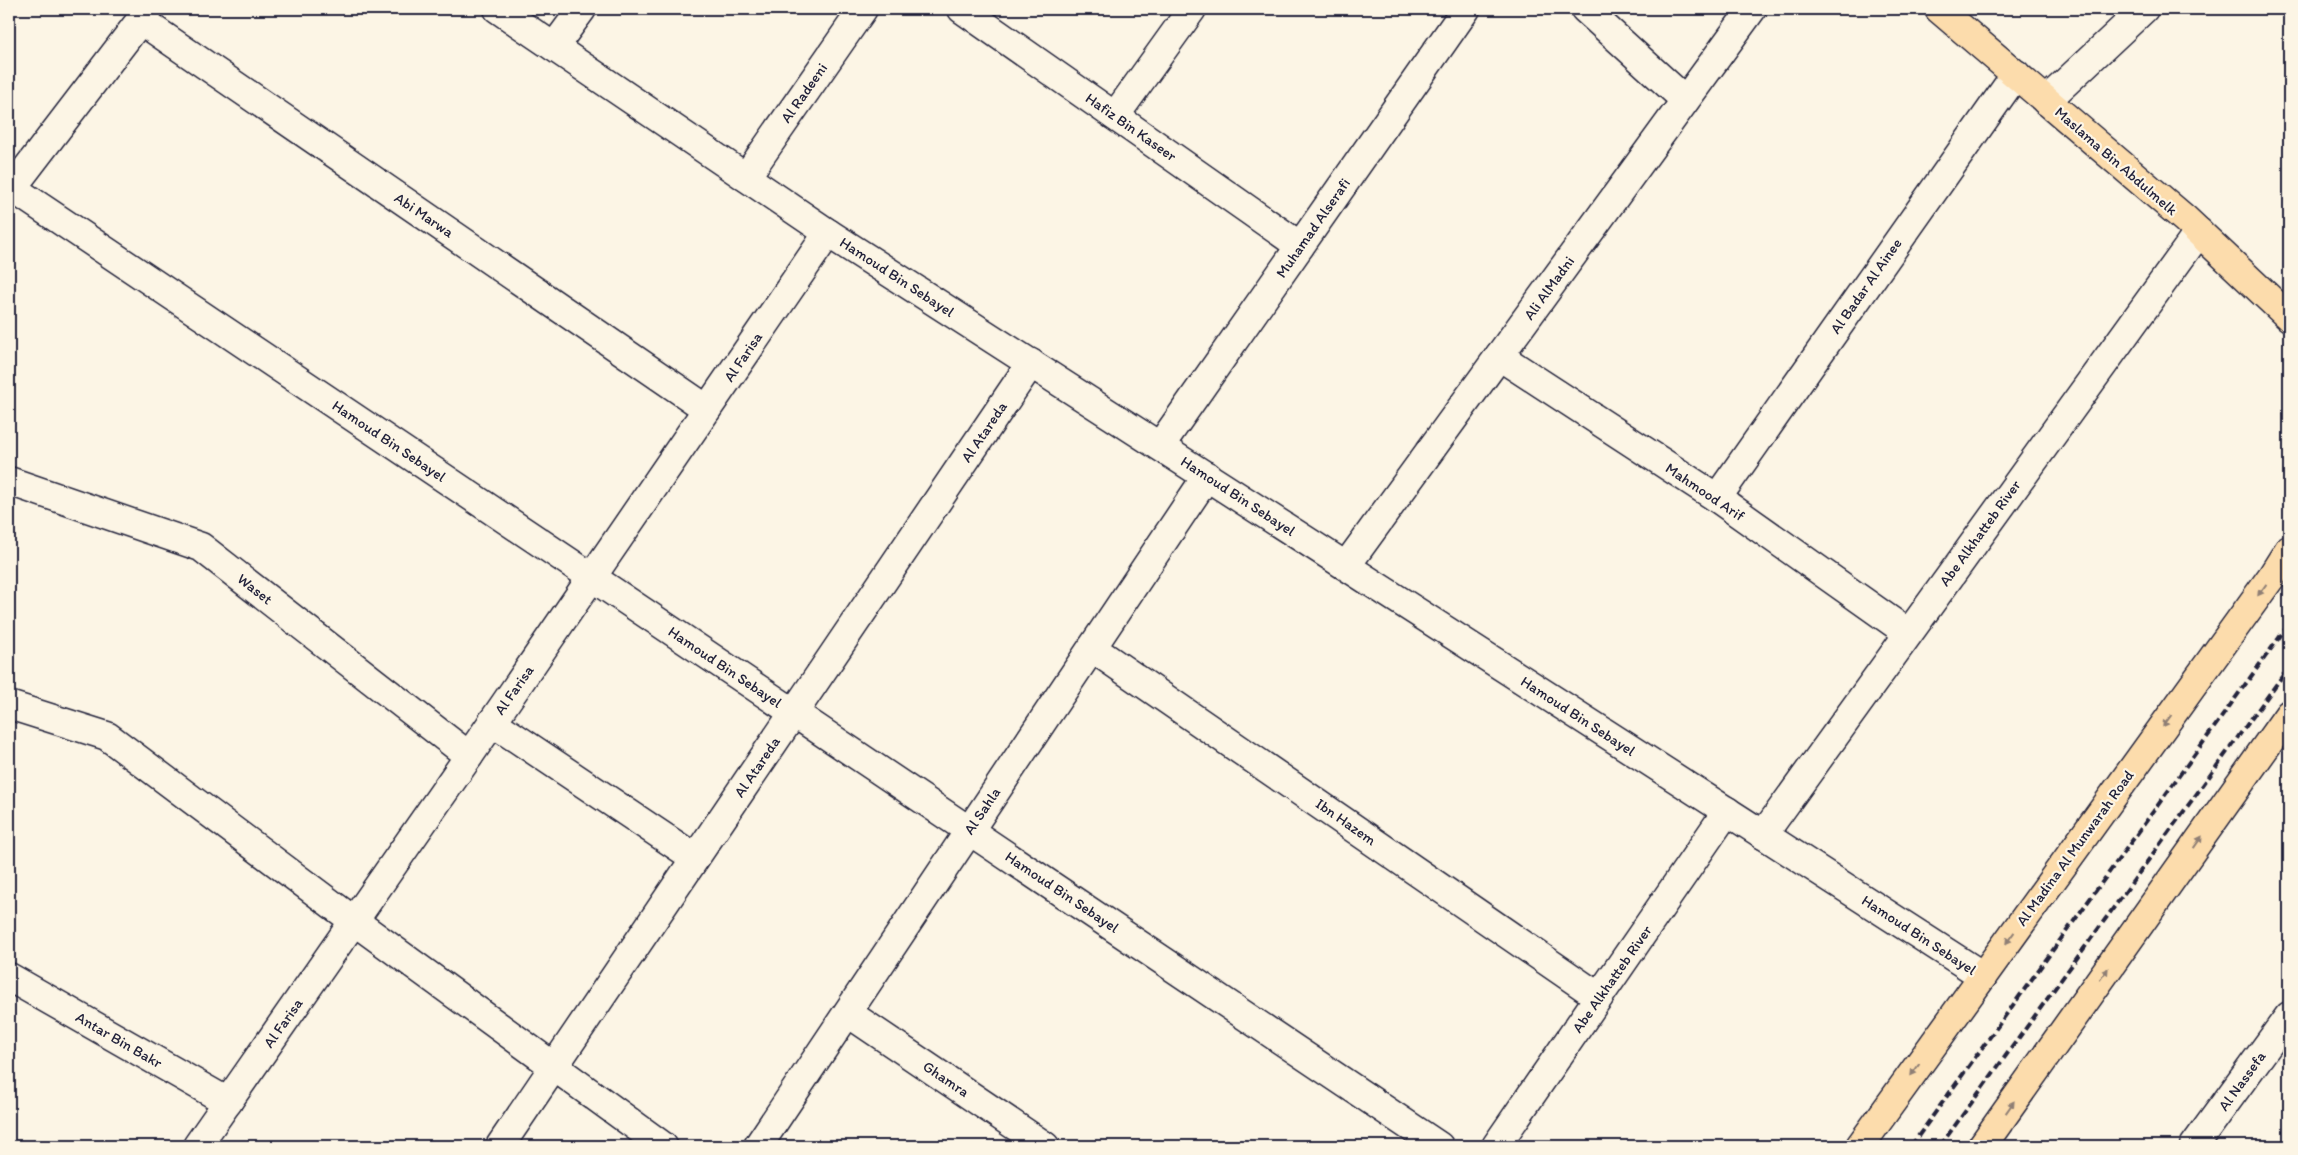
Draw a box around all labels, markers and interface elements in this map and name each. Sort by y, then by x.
street label: Al Radeeni [777,60,831,126]
street label: Hafiz Bin Kaseer [1082,89,1180,165]
street label: Maslama Bin Abdulmelk [2051,103,2181,219]
street label: Muhamad Alserafi [1272,175,1354,281]
street label: Abi Marwa [391,189,457,241]
street label: Hamoud Bin Sebayel [836,233,958,321]
street label: Al Badar Al Ainee [1826,235,1906,337]
street label: Ali AlMadni [1520,253,1578,323]
street label: Al Farisa [720,328,766,385]
street label: Hamoud Bin Sebayel [329,396,450,486]
street label: Al Atareda [957,398,1011,466]
street label: Hamoud Bin Sebayel [1177,452,1299,540]
street label: Mahmood Arif [1662,459,1748,525]
street label: Abe Alkhatteb River [1935,476,2025,590]
street label: Waset [234,570,276,608]
one-way arrow [2257,583,2267,597]
street label: Hamoud Bin Sebayel [665,622,786,712]
street label: Al Farisa [490,662,538,718]
street label: Hamoud Bin Sebayel [1517,672,1639,760]
one-way arrow [2162,714,2172,728]
street label: Al Atareda [730,733,784,801]
street label: Al Madina Al Munwarah Road [2012,767,2138,929]
street label: Al Sahla [960,784,1005,838]
street label: Ibn Hazem [1312,795,1380,850]
one-way arrow [2193,835,2203,849]
street label: Hamoud Bin Sebayel [1002,847,1123,937]
street label: Hamoud Bin Sebayel [1858,891,1980,979]
street label: Abe Alkhatteb River [1568,922,1656,1036]
one-way arrow [2005,931,2015,945]
one-way arrow [2099,967,2109,981]
street label: Al Farisa [259,995,307,1051]
street label: Antar Bin Bakr [72,1008,166,1072]
street label: Al Nassefa [2214,1048,2270,1114]
street label: Ghamra [920,1057,973,1101]
one-way arrow [1910,1063,1920,1077]
one-way arrow [2005,1100,2015,1113]

